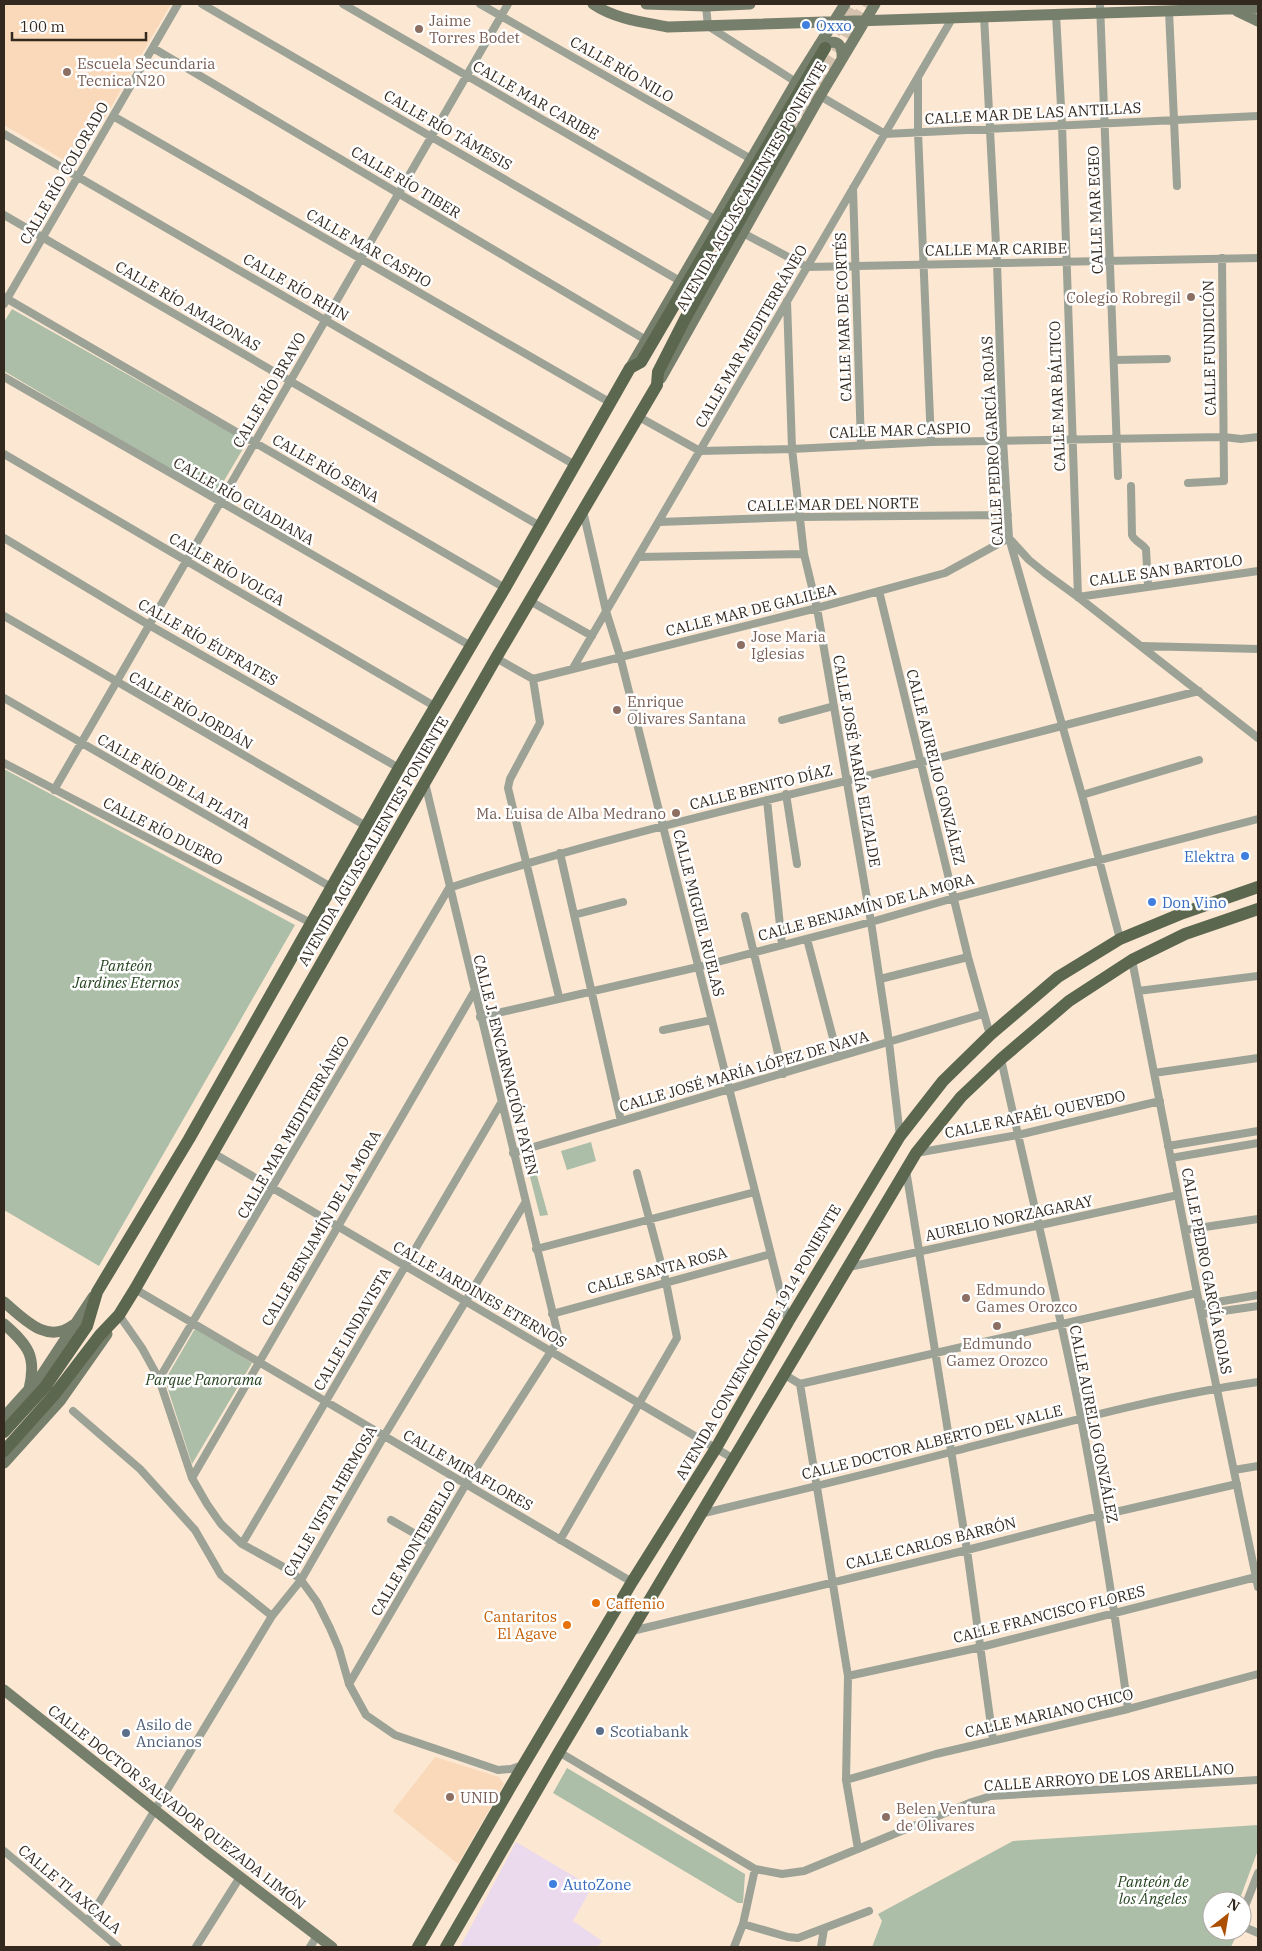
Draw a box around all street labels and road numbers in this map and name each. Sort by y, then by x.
street label: CALLE RÍO NILO [567,32,677,106]
street label: CALLE MAR CARIBE [470,56,602,144]
street label: AVENIDA AGUASCALIENTES PONIENTE [672,58,830,314]
street label: CALLE RÍO TÁMESIS [380,86,516,174]
street label: CALLE RÍO COLORADO [15,98,113,248]
street label: CALLE MAR DE LAS ANTILLAS [924,98,1142,128]
street label: CALLE RÍO TIBER [348,142,464,222]
street label: CALLE MAR EGEO [1083,145,1107,275]
street label: CALLE MAR CASPIO [303,204,435,292]
street label: CALLE MAR DE CORTÉS [831,232,855,402]
street label: CALLE MAR CARIBE [925,238,1067,260]
street label: CALLE MAR MEDITERRÁNEO [691,241,811,431]
street label: CALLE RÍO RHIN [240,249,352,325]
street label: CALLE RÍO AMAZONAS [112,257,264,355]
street label: CALLE FUNDICIÓN [1198,280,1220,416]
street label: CALLE MAR BÁLTICO [1045,320,1069,472]
street label: CALLE RÍO BRAVO [228,329,310,451]
street label: CALLE PEDRO GARCÍA ROJAS [977,336,1007,546]
street label: CALLE MAR CASPIO [829,418,971,442]
street label: CALLE RÍO SENA [269,430,384,507]
street label: CALLE RÍO GUADIANA [170,453,319,550]
street label: CALLE MAR DEL NORTE [747,493,919,515]
street label: CALLE RÍO VOLGA [166,528,289,610]
street label: CALLE SAN BARTOLO [1088,550,1244,590]
street label: CALLE MAR DE GALILEA [664,579,839,640]
street label: CALLE RÍO ÉUFRATES [135,594,281,690]
street label: CALLE JOSÉ MARÍA ELIZALDE [829,653,885,869]
street label: CALLE RÍO JORDÁN [126,667,256,753]
street label: CALLE AURELIO GONZÁLEZ [902,667,970,867]
street label: AVENIDA AGUASCALIENTES PONIENTE [294,713,452,969]
street label: CALLE RÍO DE LA PLATA [94,729,255,833]
street label: CALLE BENITO DÍAZ [688,760,834,814]
street label: CALLE RÍO DUERO [100,793,226,869]
street label: CALLE MIGUEL RUELAS [669,827,729,999]
street label: CALLE BENJAMÍN DE LA MORA [756,869,977,945]
street label: CALLE J. ENCARNACIÓN PAYEN [469,953,543,1177]
street label: CALLE JOSÉ MARÍA LÓPEZ DE NAVA [617,1026,871,1116]
street label: CALLE MAR MEDITERRÁNEO [233,1032,353,1222]
street label: CALLE RAFAÉL QUEVEDO [943,1086,1127,1142]
street label: CALLE BENJAMÍN DE LA MORA [257,1126,385,1329]
street label: CALLE PEDRO GARCÍA ROJAS [1178,1166,1236,1376]
street label: AURELIO NORZAGARAY [923,1191,1095,1245]
street label: AVENIDA CONVENCIÓN DE 1914 PONIENTE [671,1201,845,1483]
street label: CALLE JARDINES ETERNOS [390,1236,570,1352]
street label: CALLE SANTA ROSA [585,1242,730,1298]
street label: CALLE LINDAVISTA [309,1263,395,1394]
street label: CALLE AURELIO GONZÁLEZ [1065,1323,1123,1525]
street label: CALLE DOCTOR ALBERTO DEL VALLE [800,1400,1064,1484]
street label: CALLE VISTA HERMOSA [279,1421,381,1580]
street label: CALLE MIRAFLORES [400,1425,536,1515]
street label: CALLE MONTEBELLO [366,1477,460,1619]
street label: CALLE CARLOS BARRÓN [844,1513,1018,1573]
street label: CALLE FRANCISCO FLORES [951,1581,1147,1647]
street label: CALLE MARIANO CHICO [963,1684,1135,1742]
street label: CALLE DOCTOR SALVADOR QUEZADA LIMÓN [44,1700,310,1914]
street label: CALLE ARROYO DE LOS ARELLANO [983,1759,1235,1795]
street label: CALLE TLAXCALA [14,1840,126,1938]

